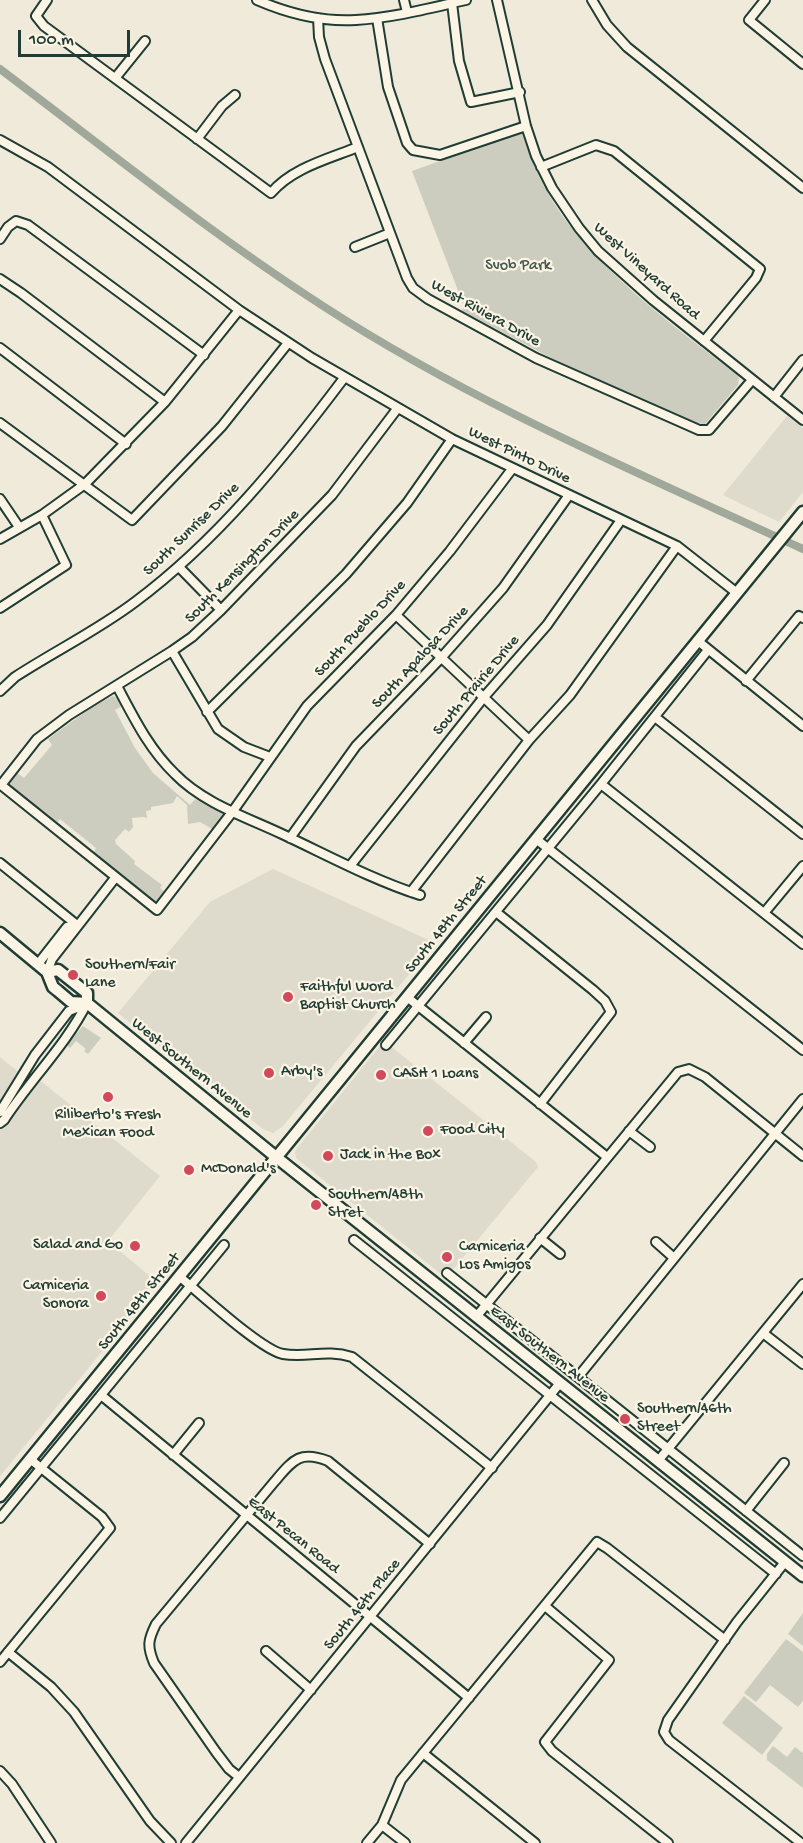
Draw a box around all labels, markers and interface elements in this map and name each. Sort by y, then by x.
scale bar [21,18,134,56]
text: 100 m [29,30,74,51]
street label: West Vineyard Road [589,219,703,325]
park label: Svob Park [485,257,551,277]
street label: West Riviera Drive [427,276,543,352]
street label: West Pinto Drive [465,423,573,489]
street label: South Sunrise Drive [140,479,244,581]
street label: South Kensington Drive [182,506,304,628]
street label: South Pueblo Drive [311,576,411,682]
street label: South Apalosa Drive [368,603,474,713]
street label: South Prairie Drive [429,632,525,740]
street label: South 48th Street [402,872,492,978]
place label: Southern/Fair Lane [85,956,175,994]
marker: Southern/Fair Lane [66,968,80,982]
place label: Faithful Word Baptist Church [300,978,396,1016]
marker: Faithful Word Baptist Church [281,990,295,1004]
street label: West Southern Avenue [127,1014,255,1124]
place label: Arby's [281,1063,322,1083]
place label: CASH 1 Loans [393,1065,478,1085]
marker: Arby's [262,1066,276,1080]
marker: CASH 1 Loans [374,1068,388,1082]
marker: Riliberto's Fresh Mexican Food [101,1090,115,1104]
place label: Riliberto's Fresh Mexican Food [55,1106,161,1144]
place label: Food City [440,1121,505,1141]
marker: Food City [421,1124,435,1138]
place label: Jack in the Box [340,1146,441,1166]
marker: Jack in the Box [321,1149,335,1163]
place label: McDonald's [201,1160,276,1180]
marker: McDonald's [182,1163,196,1177]
place label: Southern/48th Stret [328,1186,423,1224]
marker: Southern/48th Stret [309,1198,323,1212]
place label: Salad and Go [33,1236,123,1256]
place label: Carniceria Los Amigos [459,1238,530,1276]
marker: Salad and Go [128,1239,142,1253]
street label: South 48th Street [95,1249,185,1355]
marker: Carniceria Los Amigos [440,1250,454,1264]
place label: Carniceria Sonora [23,1277,89,1315]
marker: Carniceria Sonora [94,1289,108,1303]
street label: East Southern Avenue [485,1302,613,1408]
place label: Southern/46th Street [637,1400,732,1438]
marker: Southern/46th Street [618,1412,632,1426]
street label: East Pecan Road [243,1493,343,1579]
street label: South 46th Place [320,1556,406,1654]

